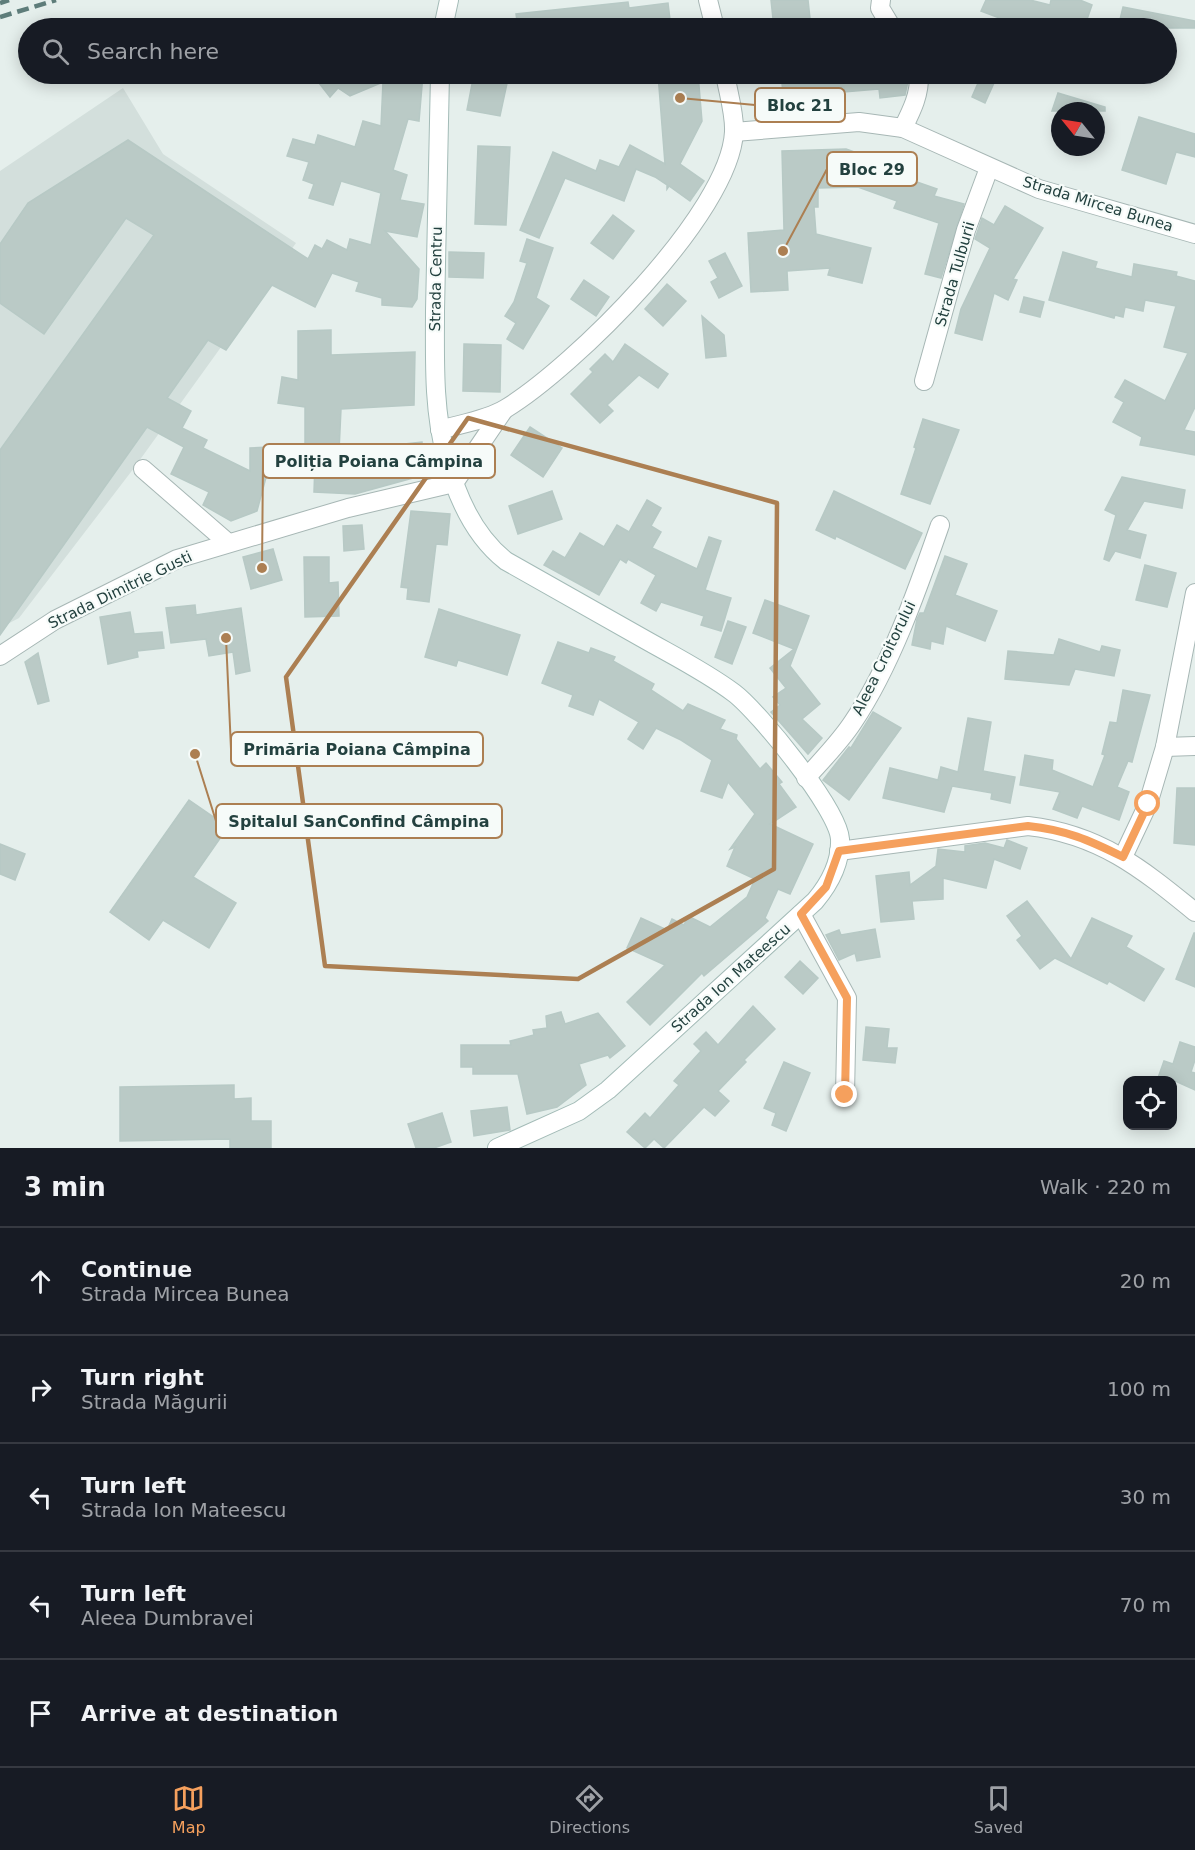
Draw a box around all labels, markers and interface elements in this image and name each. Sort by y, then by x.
search box [18,18,1177,84]
icon: search [39,35,72,68]
text: Search here [87,39,219,64]
callout: Bloc 21 [755,88,845,122]
text: Bloc 21 [767,96,833,115]
north arrow [1051,102,1105,156]
callout: Bloc 29 [827,152,917,186]
text: Bloc 29 [839,160,905,179]
street label: Strada Mircea Bunea [1021,173,1175,235]
street label: Strada Tulburii [931,219,979,329]
street label: Strada Centru [426,226,446,332]
callout: Poliția Poiana Câmpina [263,444,495,478]
text: Poliția Poiana Câmpina [275,452,483,471]
street label: Strada Dimitrie Gusti [45,547,195,633]
street label: Aleea Croitorului [848,598,920,718]
callout: Primăria Poiana Câmpina [231,732,483,766]
text: Primăria Poiana Câmpina [243,740,471,759]
route start [1134,790,1160,816]
callout: Spitalul SanConfind Câmpina [216,804,502,838]
text: Spitalul SanConfind Câmpina [228,812,490,831]
street label: Strada Ion Mateescu [668,920,794,1036]
map controls [1123,1076,1177,1130]
button: locate [1123,1076,1177,1130]
route end [831,1081,857,1107]
text: 3 min [24,1172,106,1202]
text: Walk · 220 m [1040,1175,1171,1199]
text: Continue [81,1257,192,1282]
icon: ahead [24,1265,57,1298]
text: 20 m [1120,1269,1171,1293]
text: Strada Mircea Bunea [81,1282,289,1306]
text: Turn right [81,1365,204,1390]
icon: right [24,1373,57,1406]
text: 100 m [1107,1377,1171,1401]
text: Strada Măgurii [81,1390,228,1414]
text: Turn left [81,1473,186,1498]
icon: left [24,1481,57,1514]
text: 30 m [1120,1485,1171,1509]
text: Strada Ion Mateescu [81,1498,287,1522]
text: Turn left [81,1581,186,1606]
icon: left [24,1589,57,1622]
text: 70 m [1120,1593,1171,1617]
text: Aleea Dumbravei [81,1606,254,1630]
icon: arrive [24,1697,57,1730]
text: Arrive at destination [81,1701,338,1726]
tab: Map [172,1782,206,1837]
tab: Directions [549,1782,630,1837]
tab: Saved [974,1782,1023,1837]

